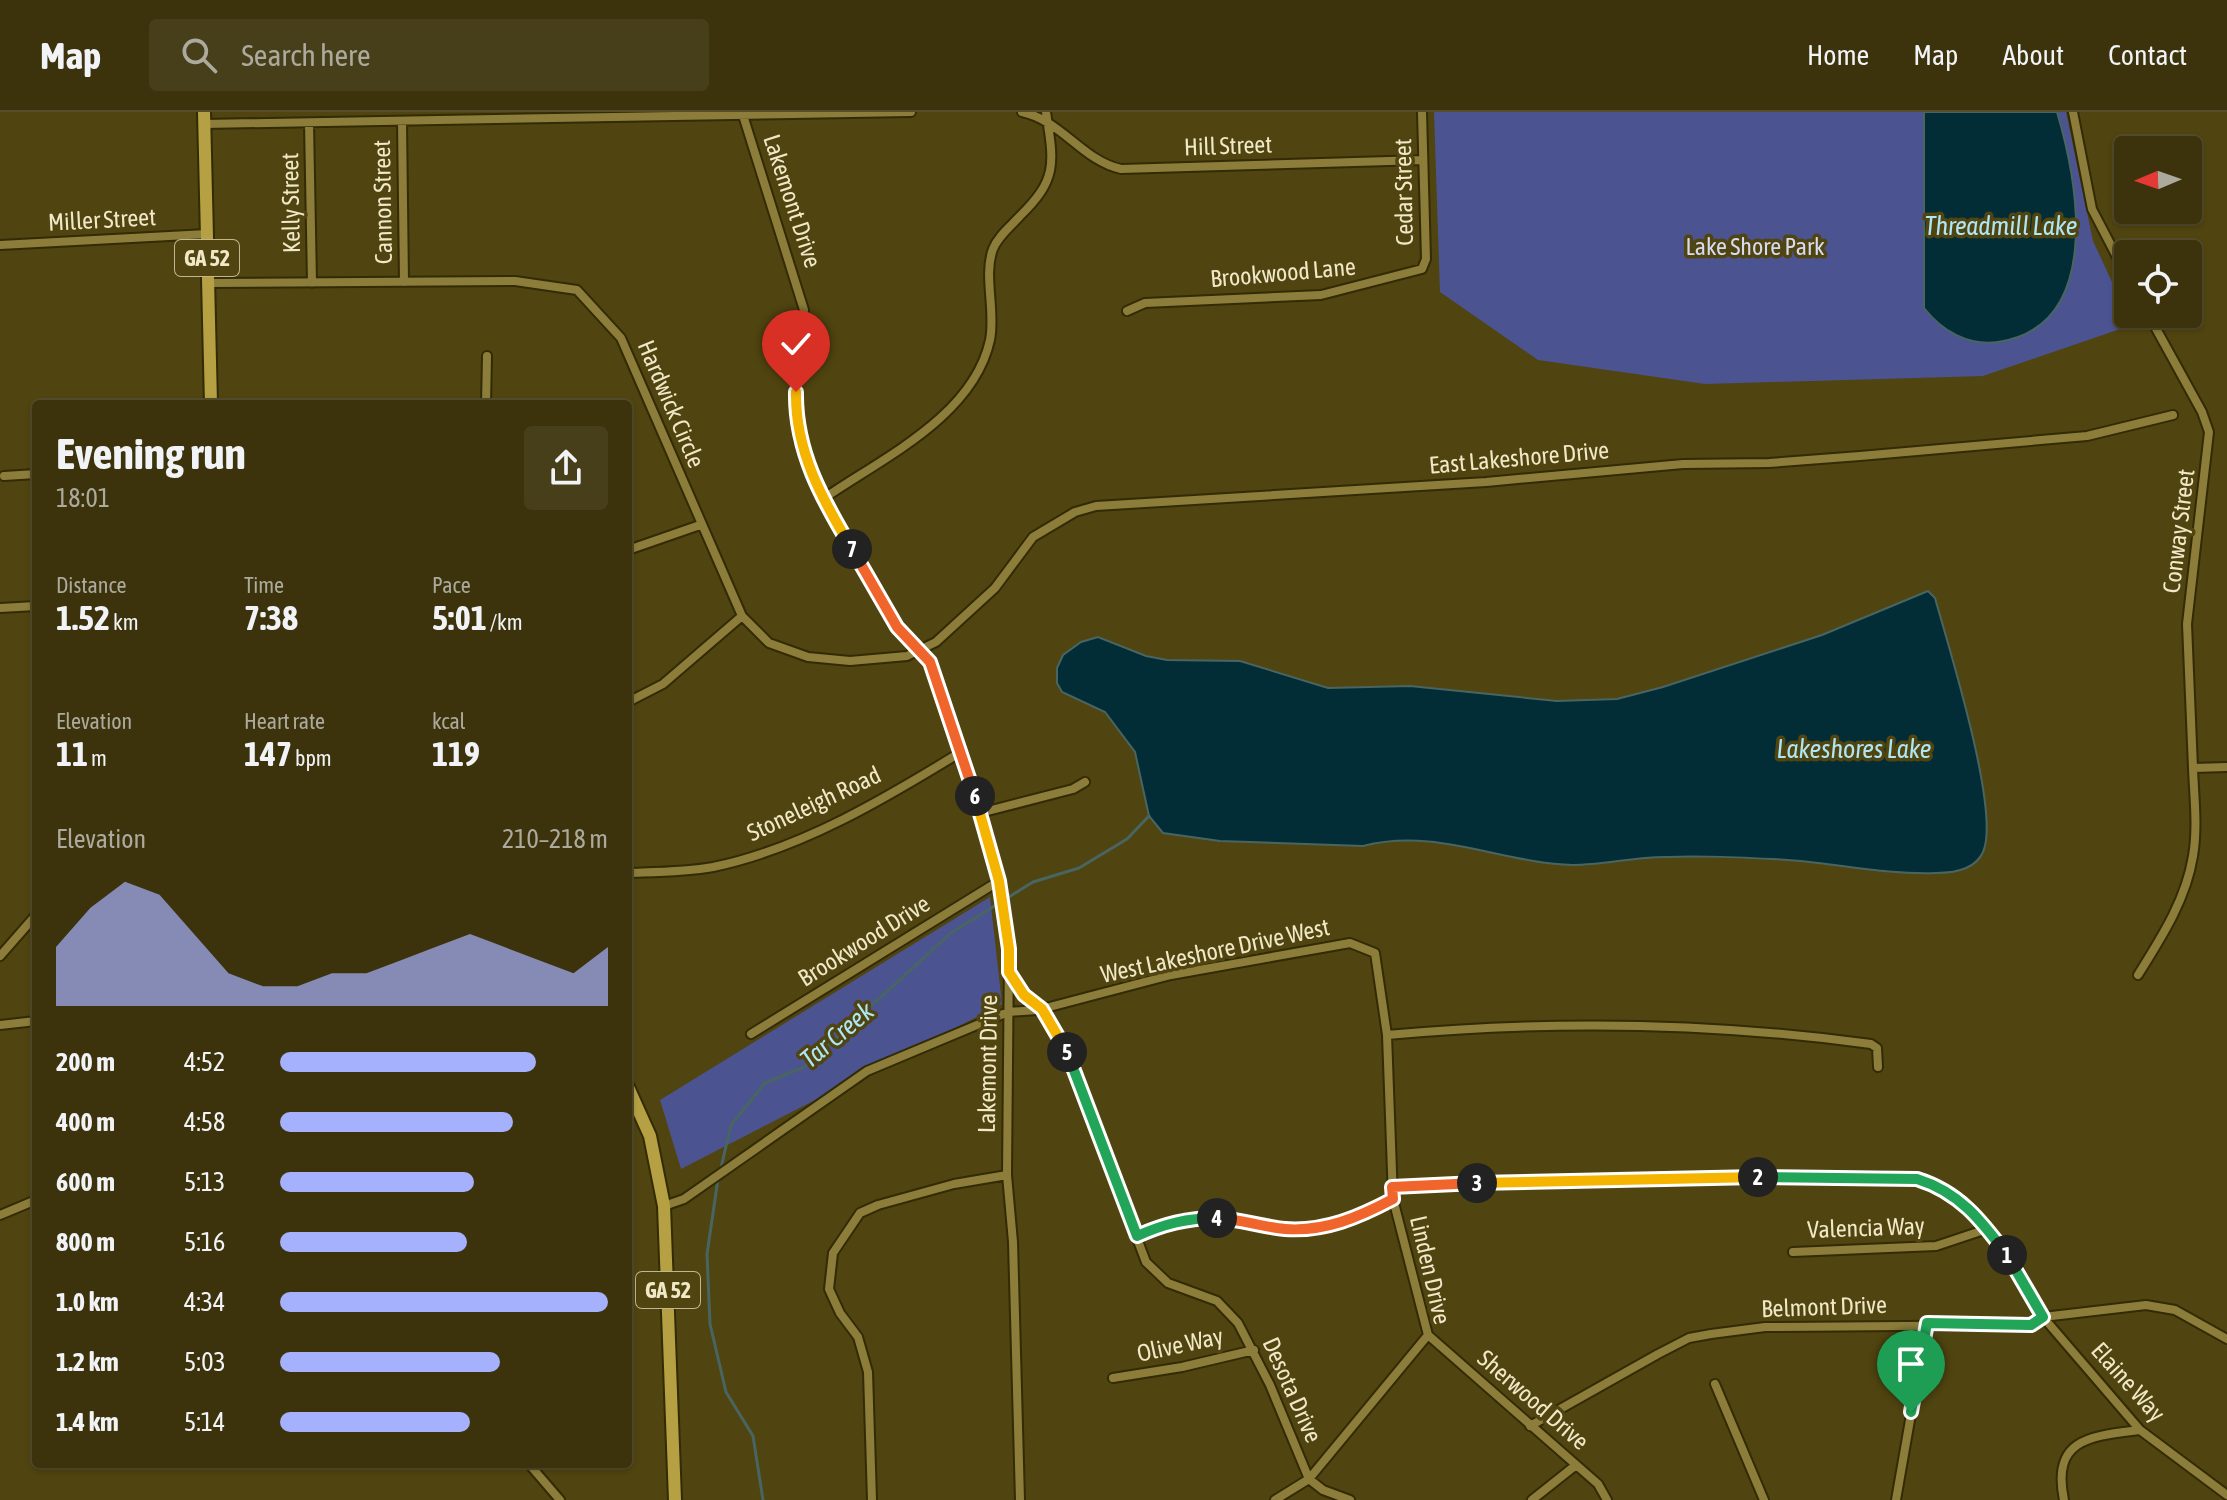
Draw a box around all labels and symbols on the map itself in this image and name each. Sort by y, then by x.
street label: Hill Street [1183,130,1273,161]
street label: Lakemont Drive [758,131,827,271]
north arrow [2114,136,2202,224]
street label: Cedar Street [1389,138,1418,246]
street label: Cannon Street [368,140,397,264]
street label: Kelly Street [276,152,305,253]
street label: Miller Street [47,203,157,236]
water label: Threadmill Lake [1924,211,2078,241]
park label: Lake Shore Park [1685,233,1825,260]
road number: GA 52 [175,240,239,276]
street label: Brookwood Lane [1209,253,1357,292]
pin [762,310,830,392]
street label: Hardwick Circle [633,336,710,471]
street label: East Lakeshore Drive [1428,436,1610,479]
street label: Conway Street [2157,467,2200,595]
pin: 7 [832,529,872,569]
water label: Lakeshores Lake [1776,734,1932,764]
street label: Stoneleigh Road [743,761,885,846]
pin: 6 [955,776,995,816]
street label: Brookwood Drive [793,890,934,992]
street label: West Lakeshore Drive West [1098,913,1332,988]
water label: Tar Creek [794,995,880,1074]
street label: Lakemont Drive [973,995,1002,1133]
pin: 5 [1047,1032,1087,1072]
pin: 2 [1738,1157,1778,1197]
pin: 3 [1457,1163,1497,1203]
pin: 4 [1197,1198,1237,1238]
street label: Valencia Way [1807,1212,1925,1243]
street label: Linden Drive [1405,1213,1456,1327]
pin: 1 [1987,1235,2027,1275]
road number: GA 52 [636,1272,700,1308]
street label: Belmont Drive [1761,1291,1887,1322]
street label: Olive Way [1134,1322,1226,1367]
pin [1877,1330,1945,1412]
street label: Desota Drive [1257,1333,1328,1446]
street label: Elaine Way [2086,1337,2171,1427]
street label: Sherwood Drive [1473,1344,1594,1455]

